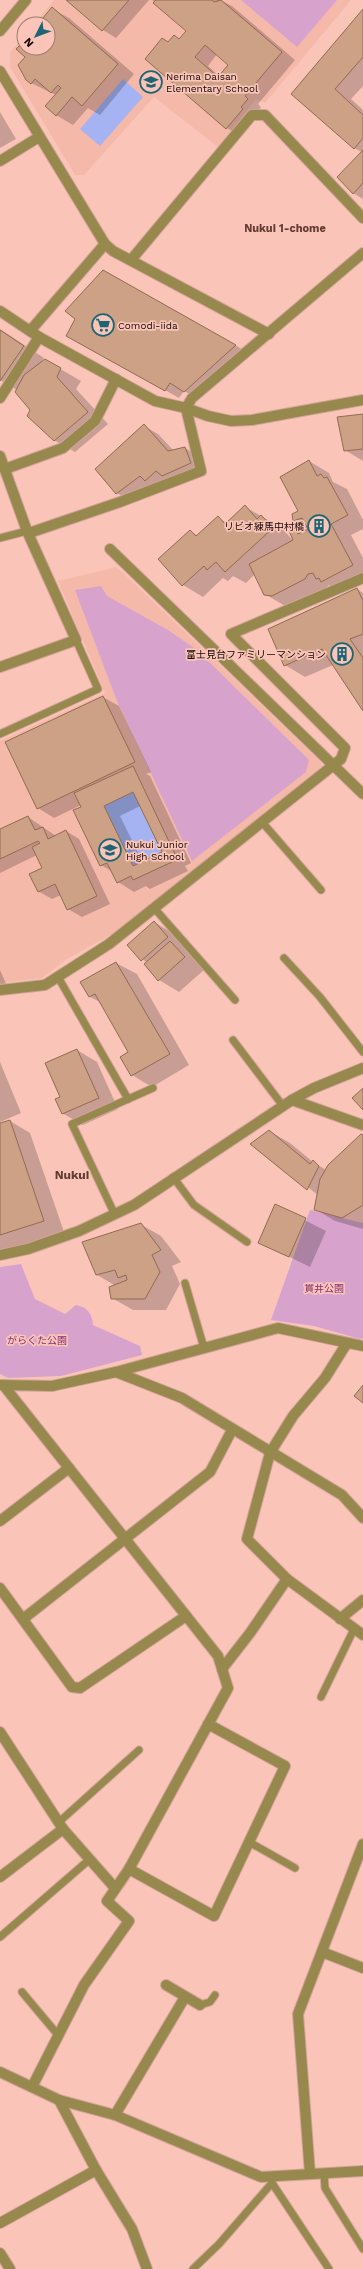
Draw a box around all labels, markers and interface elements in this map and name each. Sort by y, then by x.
north arrow [16,16,56,56]
text: N [21,35,36,50]
school or university icon: Nerima Daisan Elementary School [138,69,164,95]
place label: Nerima Daisan Elementary School [166,71,258,94]
district label: Nukui 1-chome [244,222,326,235]
supermarket icon: Comodi-iida [90,312,116,338]
place label: Comodi-iida [118,320,178,331]
building icon: リビオ練馬中村橋 [306,513,332,539]
place label: リビオ練馬中村橋 [224,521,304,532]
building icon: 富士見台ファミリーマンション [329,641,355,667]
place label: 富士見台ファミリーマンション [186,649,326,660]
school or university icon: Nukui Junior High School [97,837,123,863]
place label: Nukui Junior High School [126,839,188,862]
district label: Nukui [55,1168,89,1182]
park label: 貫井公園 [304,1283,344,1294]
park label: がらくた公園 [7,1335,67,1346]

